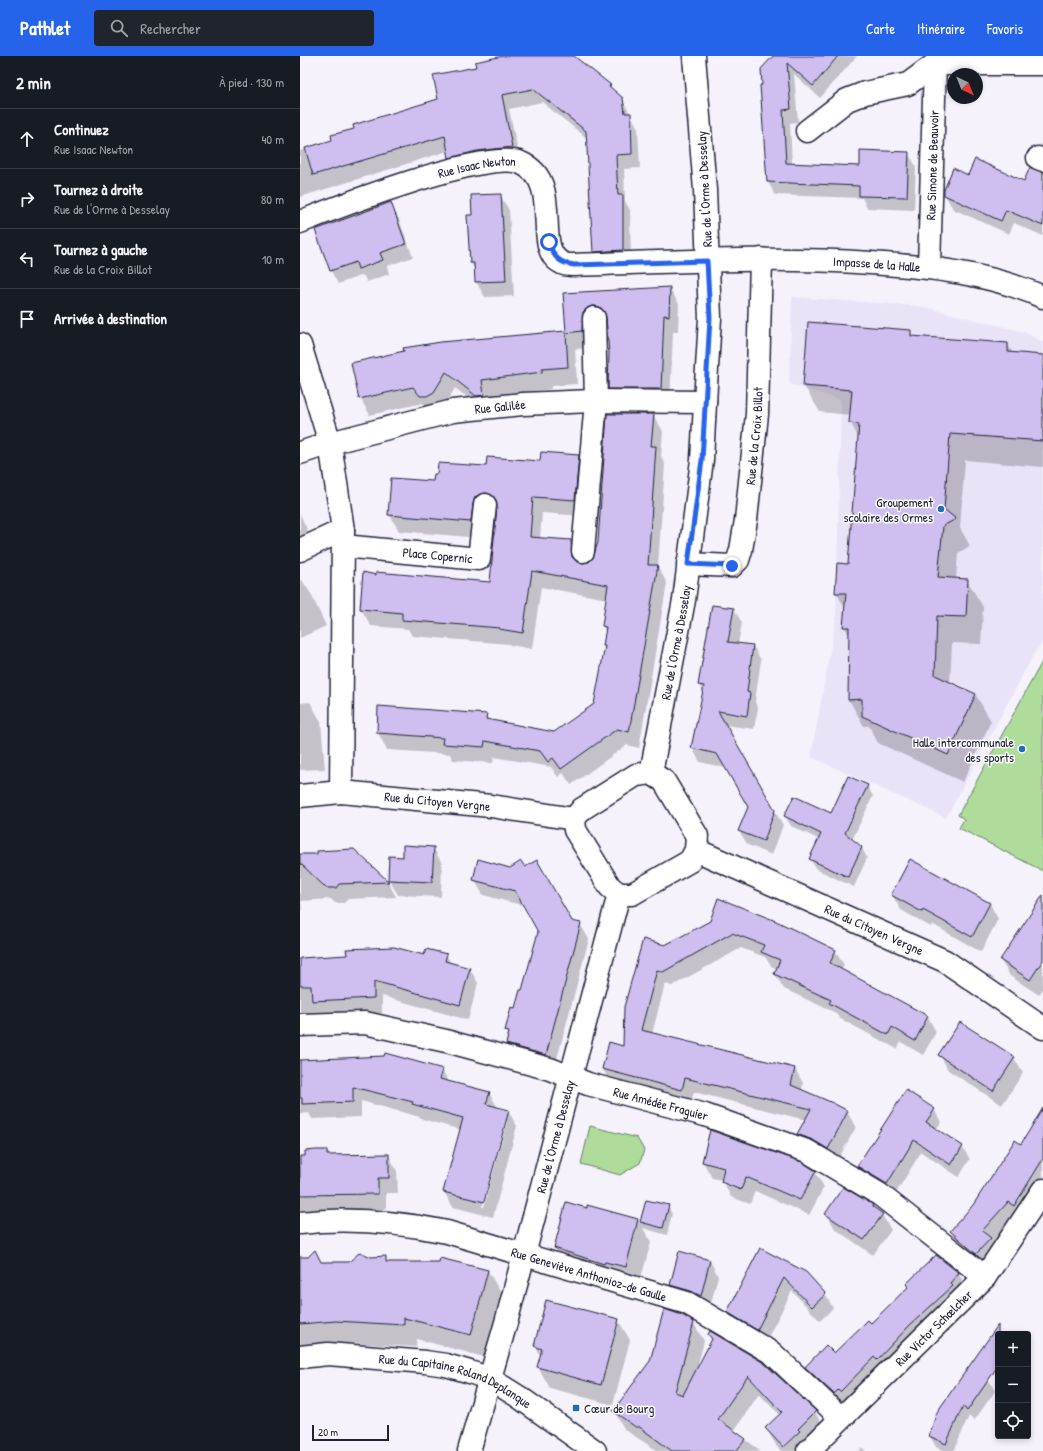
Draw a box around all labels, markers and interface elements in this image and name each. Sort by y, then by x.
search box [94,10,374,46]
text: Pathlet [20,15,70,41]
icon: search [108,17,130,39]
text: Rechercher [140,18,201,39]
text: Carte [866,19,895,38]
text: Itinéraire [917,19,965,38]
text: Favoris [987,19,1023,38]
north arrow [947,68,983,104]
text: 2 min [16,71,51,94]
text: À pied · 130 m [219,73,284,91]
street label: Rue Simone de Beauvoir [921,110,943,220]
text: Continuez [54,119,109,140]
icon: ahead [16,128,38,150]
text: 40 m [261,130,284,148]
street label: Rue de l'Orme à Desselay [692,130,716,247]
text: Rue Isaac Newton [54,140,133,158]
street label: Rue Isaac Newton [436,152,517,182]
text: Tournez à droite [54,179,143,200]
icon: right [16,188,38,210]
text: 80 m [261,190,284,208]
text: Rue de l'Orme à Desselay [54,200,170,218]
route start [540,233,558,251]
text: Tournez à gauche [54,239,147,260]
icon: left [16,248,38,270]
text: 10 m [262,250,284,268]
street label: Impasse de la Halle [833,252,921,276]
text: Rue de la Croix Billot [54,260,152,278]
icon: arrive [16,308,38,330]
text: Arrivée à destination [54,308,167,329]
street label: Rue de la Croix Billot [741,386,767,486]
street label: Rue Galilée [474,395,526,418]
place label: Groupement scolaire des Ormes [844,493,934,526]
marker: Groupement scolaire des Ormes [936,504,946,514]
street label: Place Copernic [402,543,473,567]
route end [723,557,741,575]
street label: Rue de l'Orme à Desselay [656,583,695,701]
place label: Halle intercommunale des sports [913,733,1014,766]
marker: Halle intercommunale des sports [1017,744,1027,754]
street label: Rue du Citoyen Vergne [384,787,491,815]
street label: Rue du Citoyen Vergne [822,900,926,959]
street label: Rue de l'Orme à Desselay [532,1078,579,1195]
street label: Rue Amédée Fraguier [612,1082,711,1124]
street label: Rue Geneviève Anthonioz-de Gaulle [509,1242,669,1306]
street label: Rue Victor Schœlcher [891,1285,976,1370]
map controls [995,1331,1031,1439]
button: + [995,1331,1031,1367]
street label: Rue du Capitaine Roland Deplanque [378,1349,535,1412]
button: − [995,1367,1031,1403]
place label: Cœur de Bourg [584,1399,655,1417]
marker: Cœur de Bourg [571,1403,581,1413]
button: locate [995,1403,1031,1439]
scale bar [312,1423,389,1442]
text: 20 m [318,1425,338,1439]

